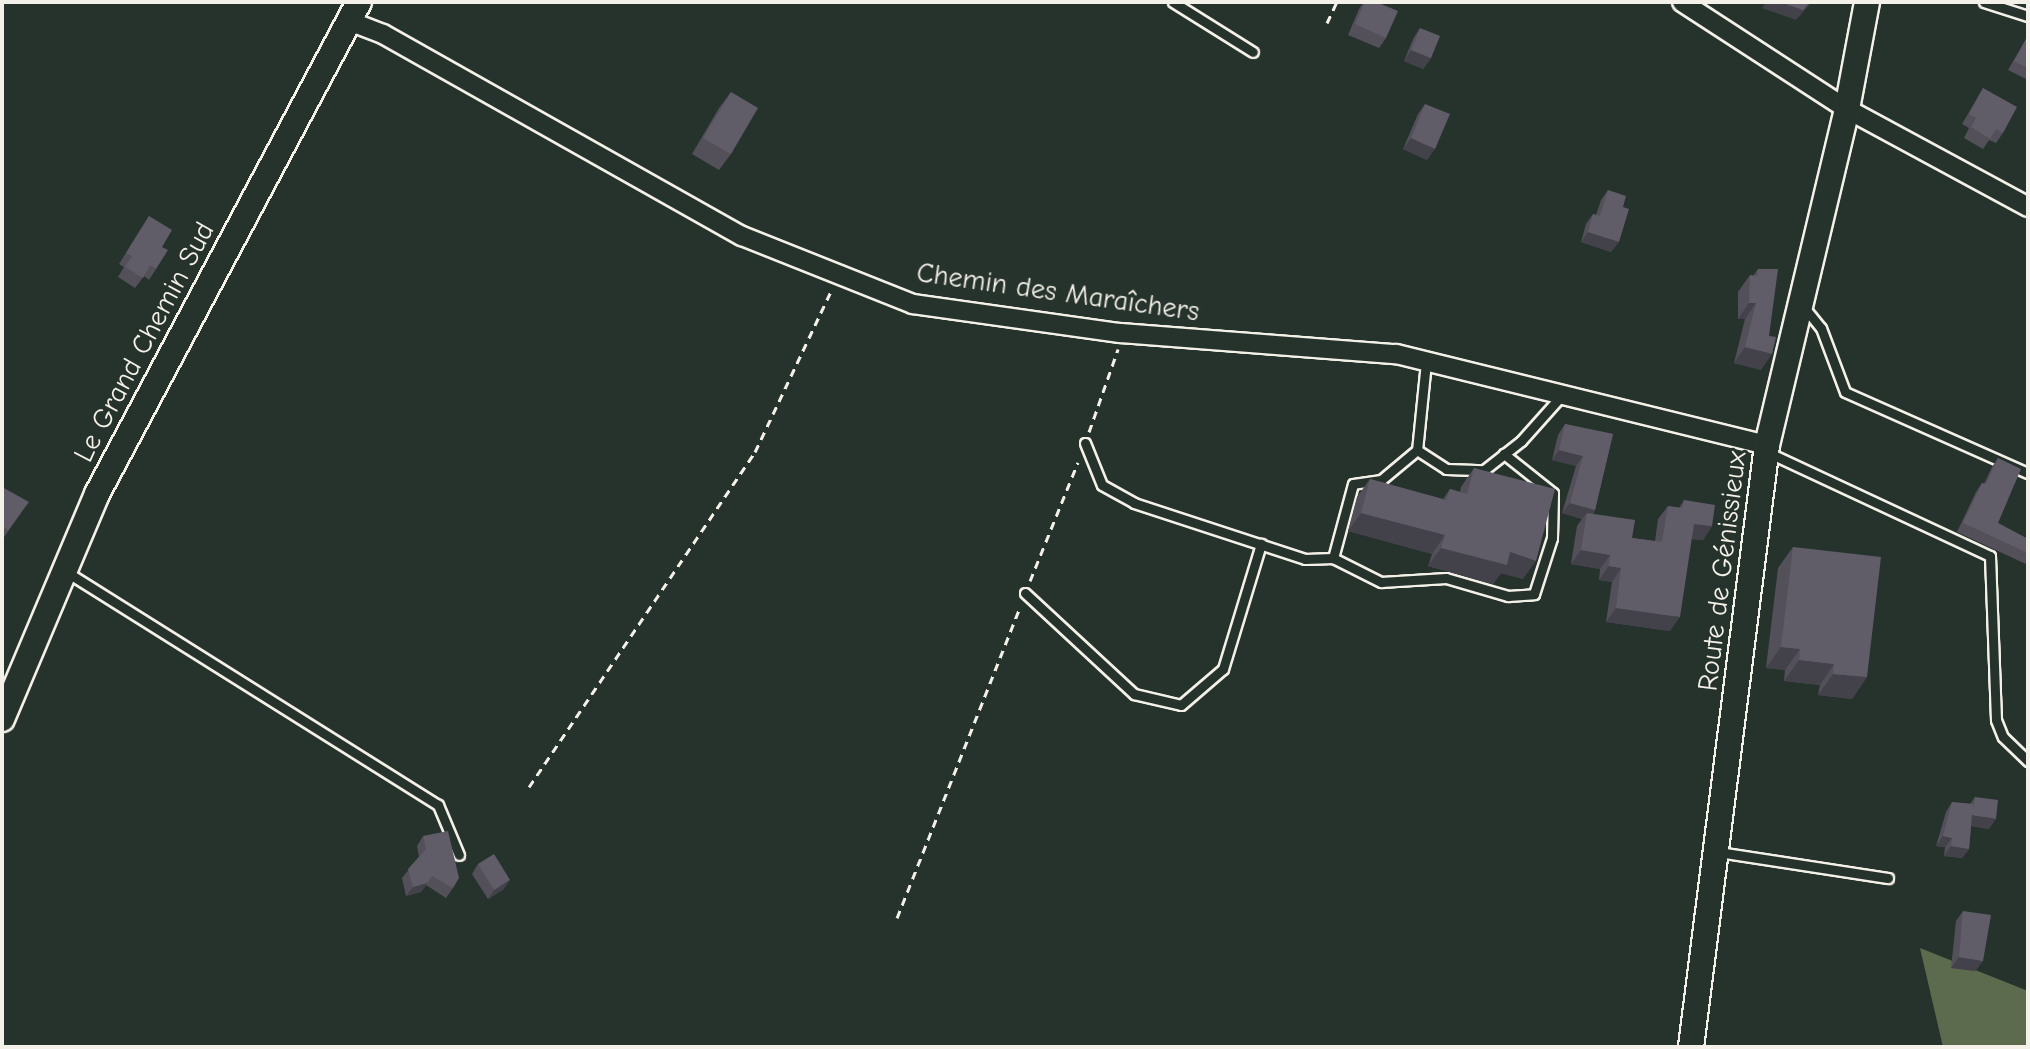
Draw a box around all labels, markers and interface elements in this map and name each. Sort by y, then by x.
street label: Le Grand Chemin Sud [67,216,221,468]
street label: Chemin des Maraîchers [915,256,1201,328]
street label: Route de Génissieux [1691,449,1753,693]

